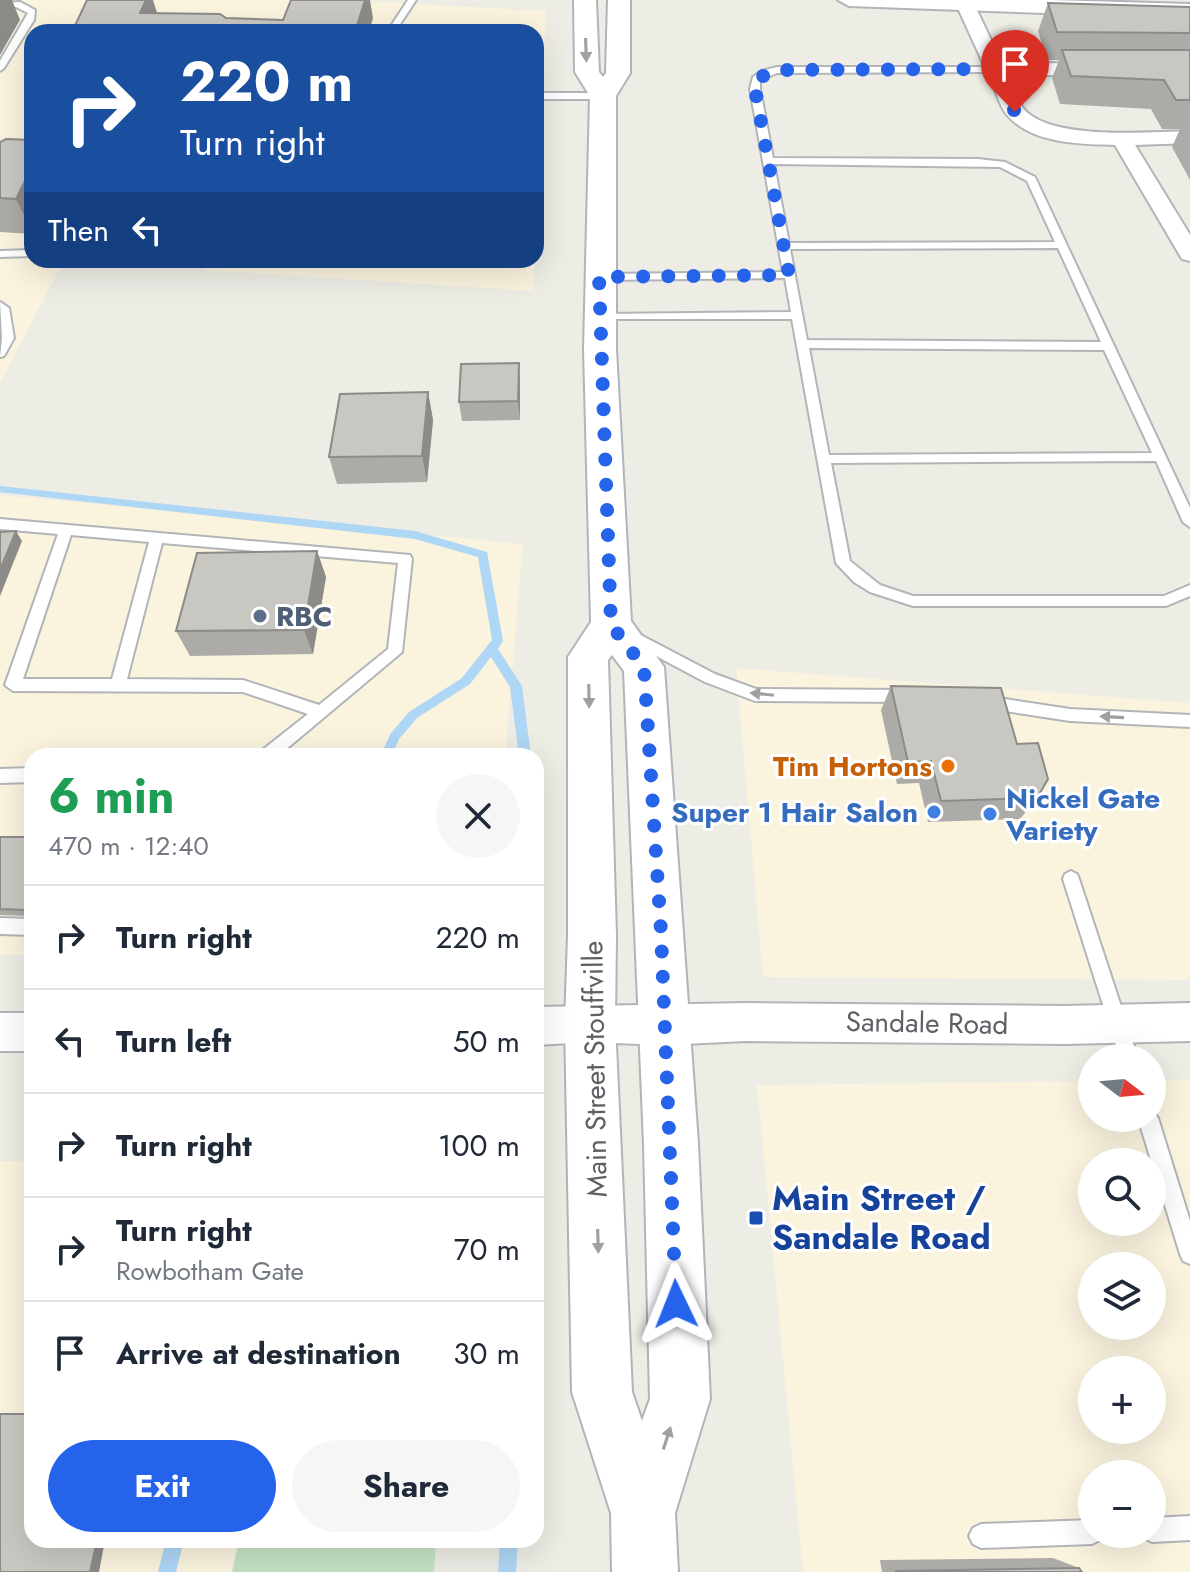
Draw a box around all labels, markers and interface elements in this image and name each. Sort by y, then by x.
pin [981,30,1049,112]
one-way arrow [580,38,593,63]
text: 220 m [180,41,353,122]
icon: arrive [993,42,1037,86]
icon: right [48,56,152,160]
text: Turn right [180,116,325,168]
icon: left [125,208,169,252]
text: Then [48,209,109,252]
place label: RBC [276,596,332,637]
marker: RBC [251,607,269,625]
one-way arrow [582,684,595,709]
one-way arrow [749,687,774,700]
one-way arrow [1099,710,1124,723]
place label: Tim Hortons [773,746,932,787]
marker: Tim Hortons [939,757,957,775]
text: 6 min [48,762,175,831]
button: close [436,774,520,858]
place label: Nickel Gate Variety [1005,778,1160,851]
place label: Super 1 Hair Salon [671,792,918,833]
marker: Super 1 Hair Salon [925,803,943,821]
marker: Nickel Gate Variety [981,805,999,823]
text: 470 m · 12:40 [48,827,209,865]
icon: right [48,915,92,959]
text: Turn right [116,916,252,959]
text: 220 m [435,916,520,959]
street label: Main Street Stouffville [572,940,618,1198]
street label: Sandale Road [845,1001,1009,1045]
icon: left [48,1019,92,1063]
text: Turn left [116,1020,231,1063]
text: 50 m [453,1020,520,1063]
north arrow [1078,1044,1166,1132]
map controls [1078,1044,1166,1548]
icon: right [48,1123,92,1167]
text: Turn right [116,1124,252,1167]
text: 100 m [438,1124,520,1167]
button: search [1078,1148,1166,1236]
place label: Main Street / Sandale Road [772,1174,991,1262]
text: Turn right [116,1209,252,1252]
marker: Main Street / Sandale Road [747,1209,765,1227]
icon: right [48,1227,92,1271]
text: 70 m [454,1228,520,1271]
one-way arrow [592,1229,605,1254]
text: Rowbotham Gate [116,1252,304,1290]
button: layers [1078,1252,1166,1340]
position arrow [634,1262,718,1346]
icon: arrive [48,1331,92,1375]
text: Arrive at destination [116,1332,401,1375]
text: 30 m [453,1332,520,1375]
button: + [1078,1356,1166,1444]
one-way arrow [662,1426,674,1450]
button: Exit [48,1440,276,1532]
button: Share [292,1440,520,1532]
button: − [1078,1460,1166,1548]

